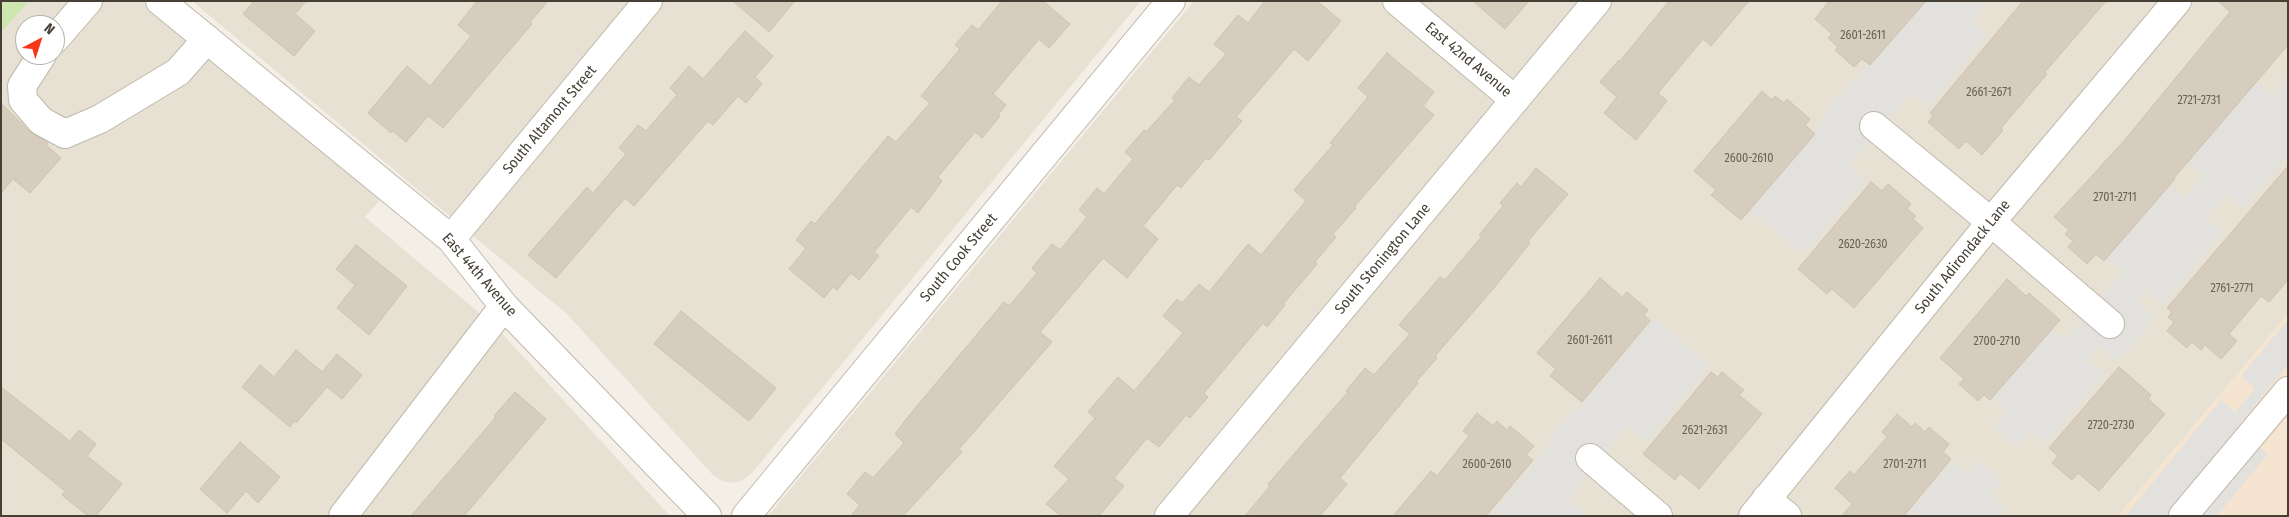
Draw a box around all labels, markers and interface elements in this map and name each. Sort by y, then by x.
north arrow [15,15,65,65]
street label: East 42nd Avenue [1421,19,1515,101]
text: N [41,20,58,38]
house number: 2601-2611 [1840,29,1886,43]
street label: South Altamont Street [499,62,601,178]
house number: 2661-2671 [1966,86,2012,100]
house number: 2721-2731 [2177,94,2221,108]
house number: 2600-2610 [1724,152,1774,166]
house number: 2701-2711 [2093,191,2137,205]
street label: South Adirondack Lane [1912,196,2014,318]
street label: South Stonington Lane [1331,200,1435,318]
street label: South Cook Street [917,210,1001,306]
street label: East 44th Avenue [438,230,520,320]
house number: 2620-2630 [1838,238,1888,252]
house number: 2761-2771 [2210,282,2254,296]
house number: 2601-2611 [1567,334,1613,348]
house number: 2700-2710 [1974,335,2020,349]
house number: 2720-2730 [2088,419,2134,433]
house number: 2621-2631 [1682,424,1728,438]
house number: 2600-2610 [1462,458,1512,472]
house number: 2701-2711 [1883,458,1927,472]

